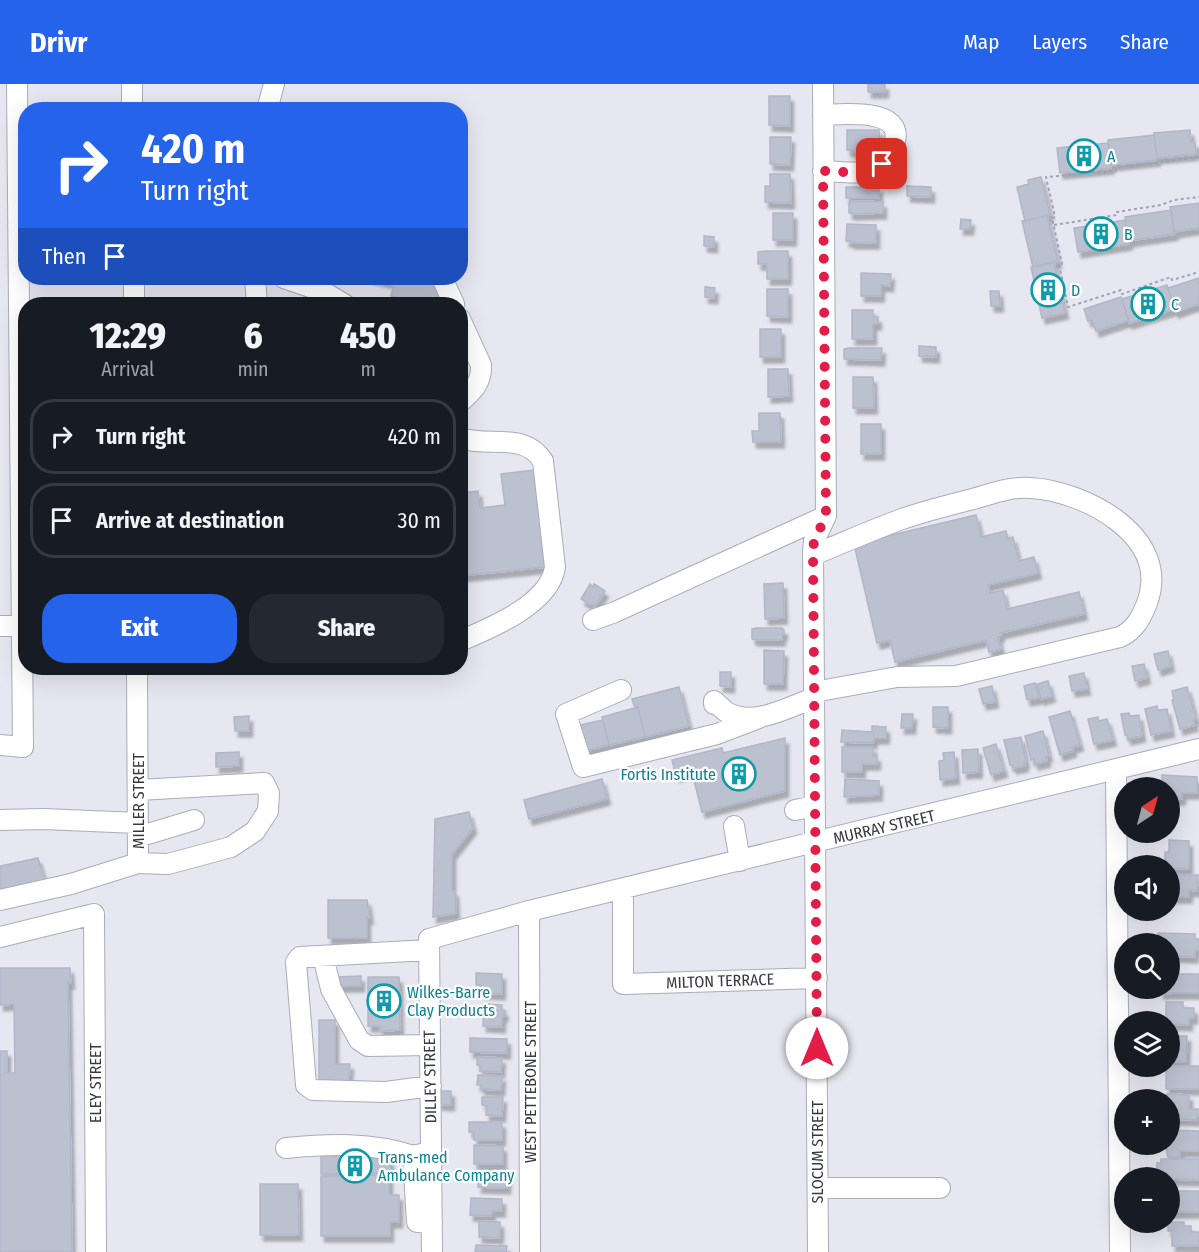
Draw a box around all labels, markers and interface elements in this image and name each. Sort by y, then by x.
text: Drivr [30,26,88,59]
text: Map [963,29,999,55]
text: Layers [1032,29,1087,55]
text: Share [1120,29,1169,55]
text: 420 m [141,124,245,174]
icon: right [42,126,120,204]
pin [856,138,907,189]
building icon: A [1066,138,1102,174]
icon: arrive [865,147,898,180]
place label: A [1107,147,1116,166]
text: Turn right [141,175,249,207]
building icon: B [1083,216,1119,252]
place label: B [1124,225,1133,244]
icon: arrive [98,240,131,273]
text: Then [42,243,86,270]
building icon: D [1030,272,1066,308]
place label: D [1071,281,1080,300]
building icon: C [1130,286,1166,322]
place label: C [1171,295,1179,314]
text: 12:29 [89,314,166,358]
text: 6 [243,314,263,358]
text: 450 [340,314,396,358]
text: Arrival [101,357,154,381]
text: min [238,357,269,381]
text: m [361,357,376,381]
icon: right [45,420,78,453]
text: Turn right [96,423,185,450]
text: 420 m [387,423,441,450]
icon: arrive [45,504,78,537]
text: Arrive at destination [96,507,284,534]
text: 30 m [398,507,441,534]
button: Exit [42,594,237,663]
button: Share [249,594,444,663]
street label: MILLER STREET [129,752,148,849]
building icon: Fortis Institute [721,756,757,792]
place label: Fortis Institute [620,765,716,784]
north arrow [1114,777,1180,843]
map controls [1114,777,1180,1233]
street label: MURRAY STREET [831,806,937,848]
button: sound [1114,855,1180,921]
button: search [1114,933,1180,999]
street label: MILTON TERRACE [666,970,774,992]
building icon: Wilkes-Barre Clay Products [366,983,402,1019]
place label: Wilkes-Barre Clay Products [407,983,495,1020]
street label: WEST PETTEBONE STREET [521,1000,540,1163]
button: layers [1114,1011,1180,1077]
position arrow [785,1016,849,1080]
street label: DILLEY STREET [420,1030,440,1124]
street label: ELEY STREET [86,1042,105,1123]
button: + [1114,1089,1180,1155]
street label: SLOCUM STREET [808,1100,827,1204]
building icon: Trans-med Ambulance Company [337,1148,373,1184]
place label: Trans-med Ambulance Company [378,1148,515,1185]
button: − [1114,1167,1180,1233]

